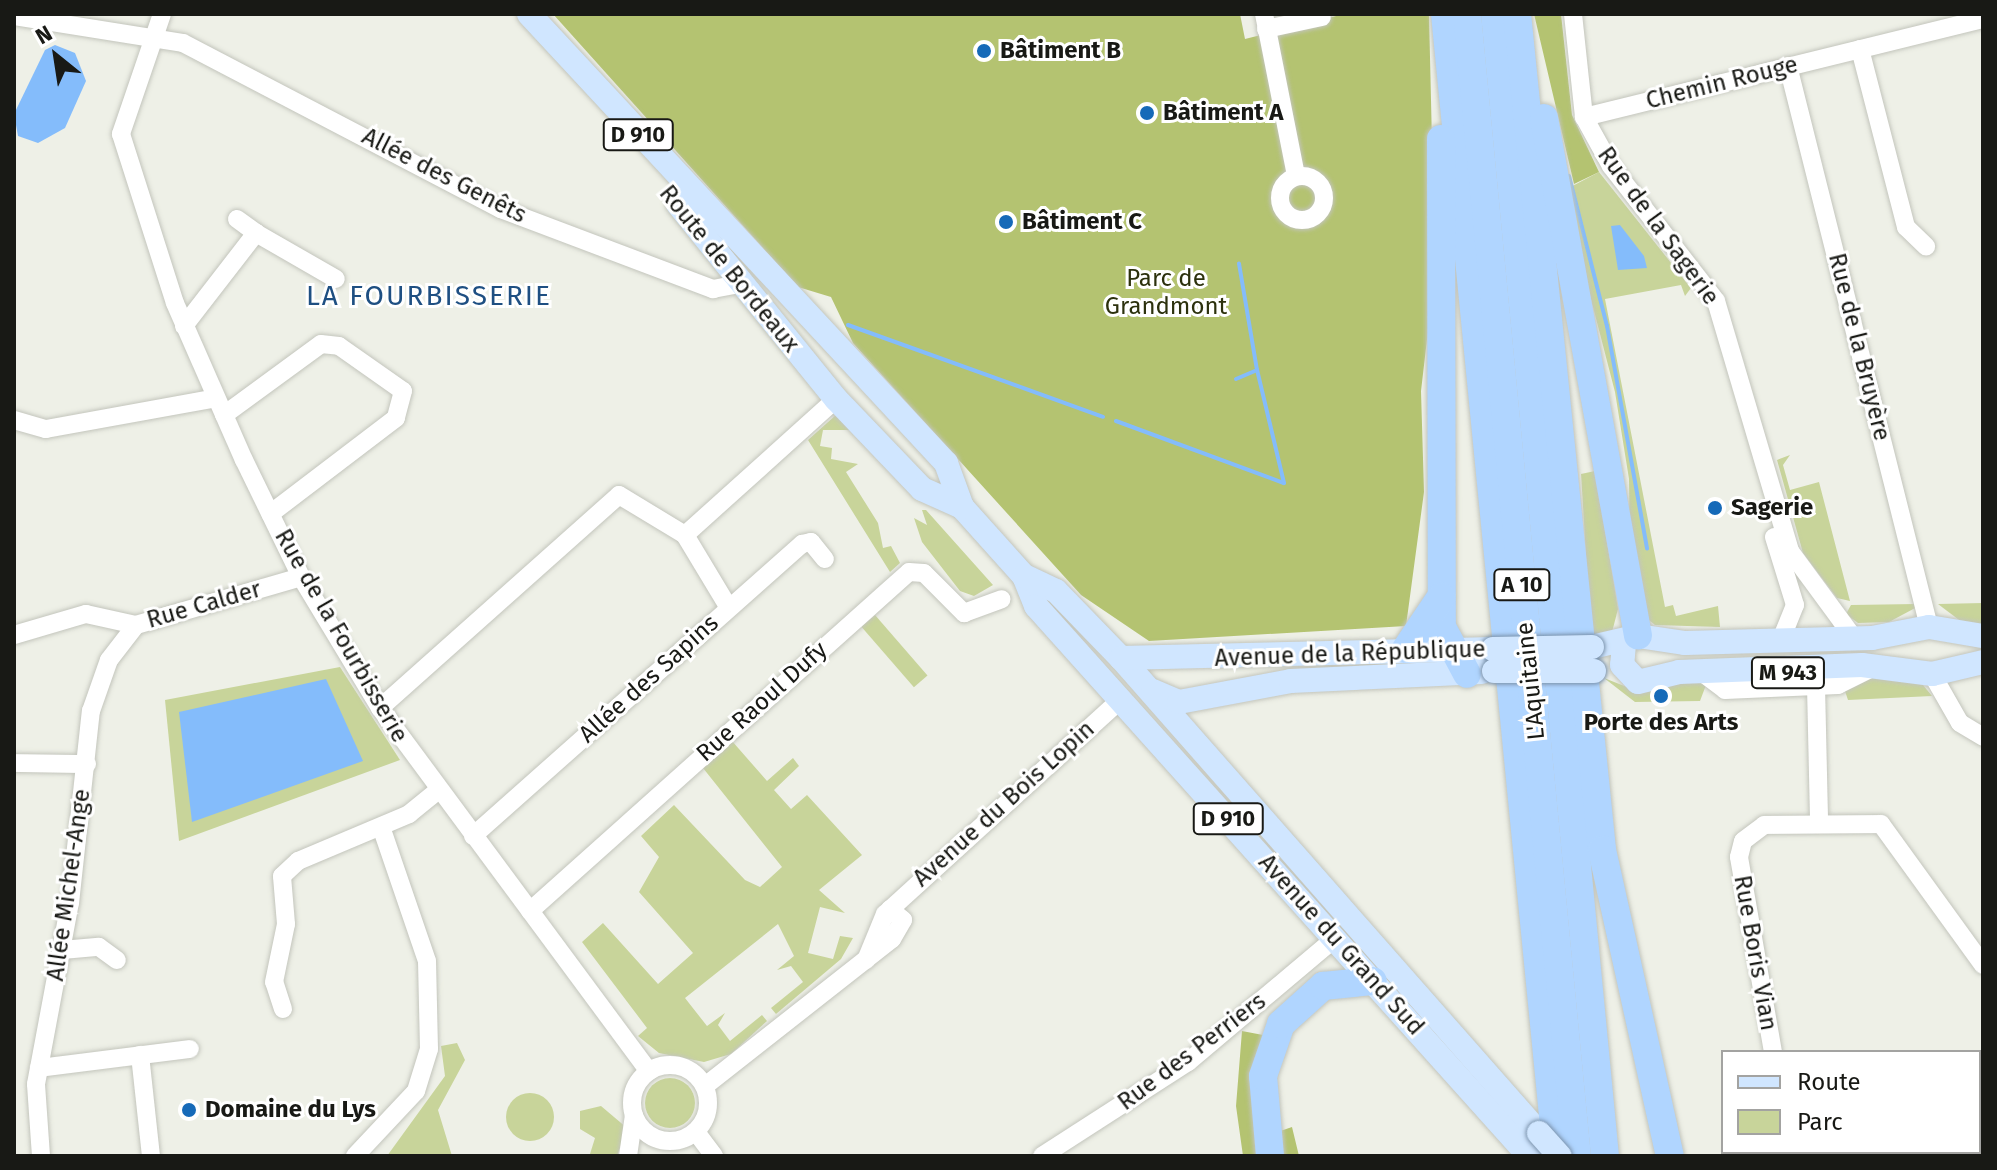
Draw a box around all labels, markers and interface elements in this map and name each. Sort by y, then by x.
north arrow [16,16,96,96]
text: N [31,19,57,50]
place label: Bâtiment B [1000,37,1121,65]
marker: Bâtiment B [975,42,993,60]
street label: Chemin Rouge [1643,50,1801,116]
place label: Bâtiment A [1163,99,1283,127]
marker: Bâtiment A [1138,104,1156,122]
road number: D 910 [602,117,674,153]
street label: Allée des Genêts [357,122,531,230]
street label: Rue de la Sagerie [1591,141,1725,311]
street label: Route de Bordeaux [653,180,805,358]
place label: Bâtiment C [1022,208,1142,236]
marker: Bâtiment C [997,213,1015,231]
street label: Rue de la Bruyère [1822,250,1896,444]
park label: Parc de Grandmont [1105,265,1227,321]
district label: LA FOURBISSERIE [306,279,552,313]
place label: Sagerie [1731,494,1813,522]
marker: Sagerie [1706,499,1724,517]
street label: Rue de la Fourbisserie [268,524,414,748]
road number: A 10 [1492,567,1552,603]
street label: Rue Calder [144,575,264,635]
street label: Allée des Sapins [573,609,725,749]
street label: L'Aquitaine [1510,621,1552,741]
street label: Avenue de la République [1214,635,1486,673]
street label: Rue Raoul Dufy [691,636,833,768]
road number: M 943 [1750,655,1826,691]
marker: Porte des Arts [1652,687,1670,705]
place label: Porte des Arts [1584,709,1738,737]
street label: Avenue du Bois Lopin [907,715,1101,893]
street label: Allée Michel-Ange [41,787,97,983]
road number: D 910 [1192,801,1264,837]
street label: Avenue du Grand Sud [1252,849,1430,1041]
street label: Rue Boris Vian [1727,873,1783,1033]
street label: Rue des Perriers [1112,987,1272,1117]
legend [1721,1050,1981,1154]
text: Route [1797,1068,1861,1096]
place label: Domaine du Lys [205,1096,376,1124]
marker: Domaine du Lys [180,1101,198,1119]
text: Parc [1797,1108,1843,1136]

